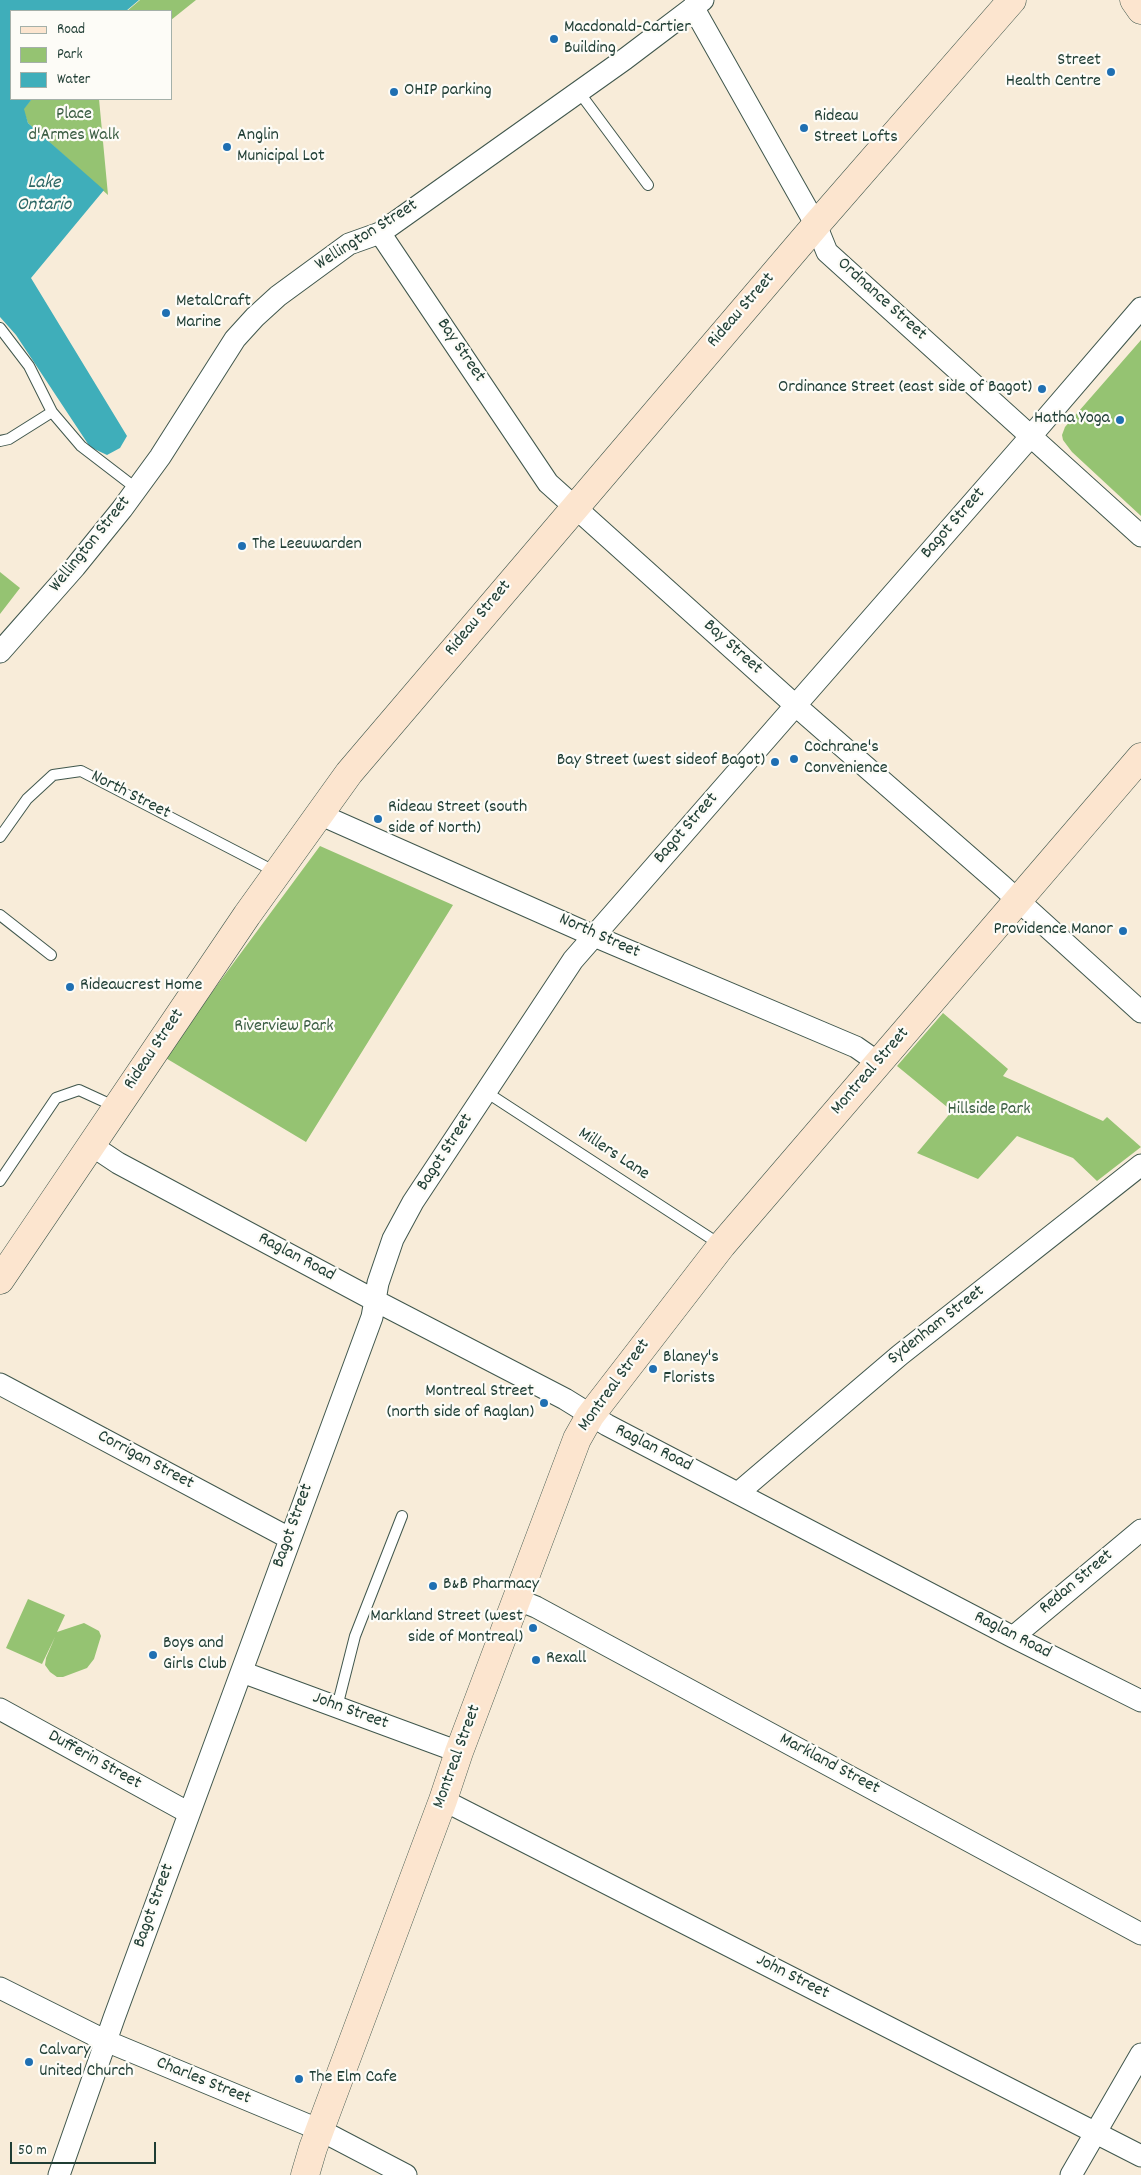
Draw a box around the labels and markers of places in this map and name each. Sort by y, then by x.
place label: Macdonald-Cartier Building [564,18,691,60]
marker: Macdonald-Cartier Building [548,33,560,45]
place label: Street Health Centre [1006,51,1101,94]
marker: Street Health Centre [1105,66,1117,78]
place label: OHIP parking [404,81,492,103]
marker: OHIP parking [388,86,400,98]
place label: Rideau Street Lofts [814,107,898,150]
marker: Rideau Street Lofts [798,122,810,134]
place label: Anglin Municipal Lot [237,126,325,168]
marker: Anglin Municipal Lot [221,141,233,153]
place label: MetalCraft Marine [176,292,251,334]
marker: MetalCraft Marine [160,307,172,319]
place label: Ordinance Street (east side of Bagot) [778,378,1032,400]
marker: Ordinance Street (east side of Bagot) [1036,383,1048,395]
place label: Hatha Yoga [1034,409,1110,431]
marker: Hatha Yoga [1114,414,1126,426]
place label: The Leeuwarden [252,535,362,557]
marker: The Leeuwarden [236,540,248,552]
place label: Cochrane's Convenience [804,738,888,781]
place label: Bay Street (west sideof Bagot) [557,751,765,773]
marker: Cochrane's Convenience [788,753,800,765]
marker: Bay Street (west sideof Bagot) [769,756,781,768]
place label: Rideau Street (south side of North) [388,798,527,841]
marker: Rideau Street (south side of North) [372,813,384,825]
place label: Providence Manor [993,920,1113,942]
marker: Providence Manor [1117,925,1129,937]
place label: Rideaucrest Home [80,976,202,998]
marker: Rideaucrest Home [64,981,76,993]
place label: Blaney's Florists [663,1348,719,1390]
marker: Blaney's Florists [647,1363,659,1375]
place label: Montreal Street (north side of Raglan) [387,1382,534,1425]
marker: Montreal Street (north side of Raglan) [538,1397,550,1409]
place label: B&B Pharmacy [443,1575,539,1597]
marker: B&B Pharmacy [427,1580,439,1592]
place label: Markland Street (west side of Montreal) [370,1607,523,1650]
marker: Markland Street (west side of Montreal) [527,1622,539,1634]
place label: Boys and Girls Club [163,1634,227,1676]
marker: Boys and Girls Club [147,1649,159,1661]
place label: Rexall [546,1649,586,1671]
marker: Rexall [530,1654,542,1666]
place label: Calvary United Church [39,2041,133,2084]
marker: Calvary United Church [23,2056,35,2068]
place label: The Elm Cafe [309,2068,397,2090]
marker: The Elm Cafe [293,2073,305,2085]

